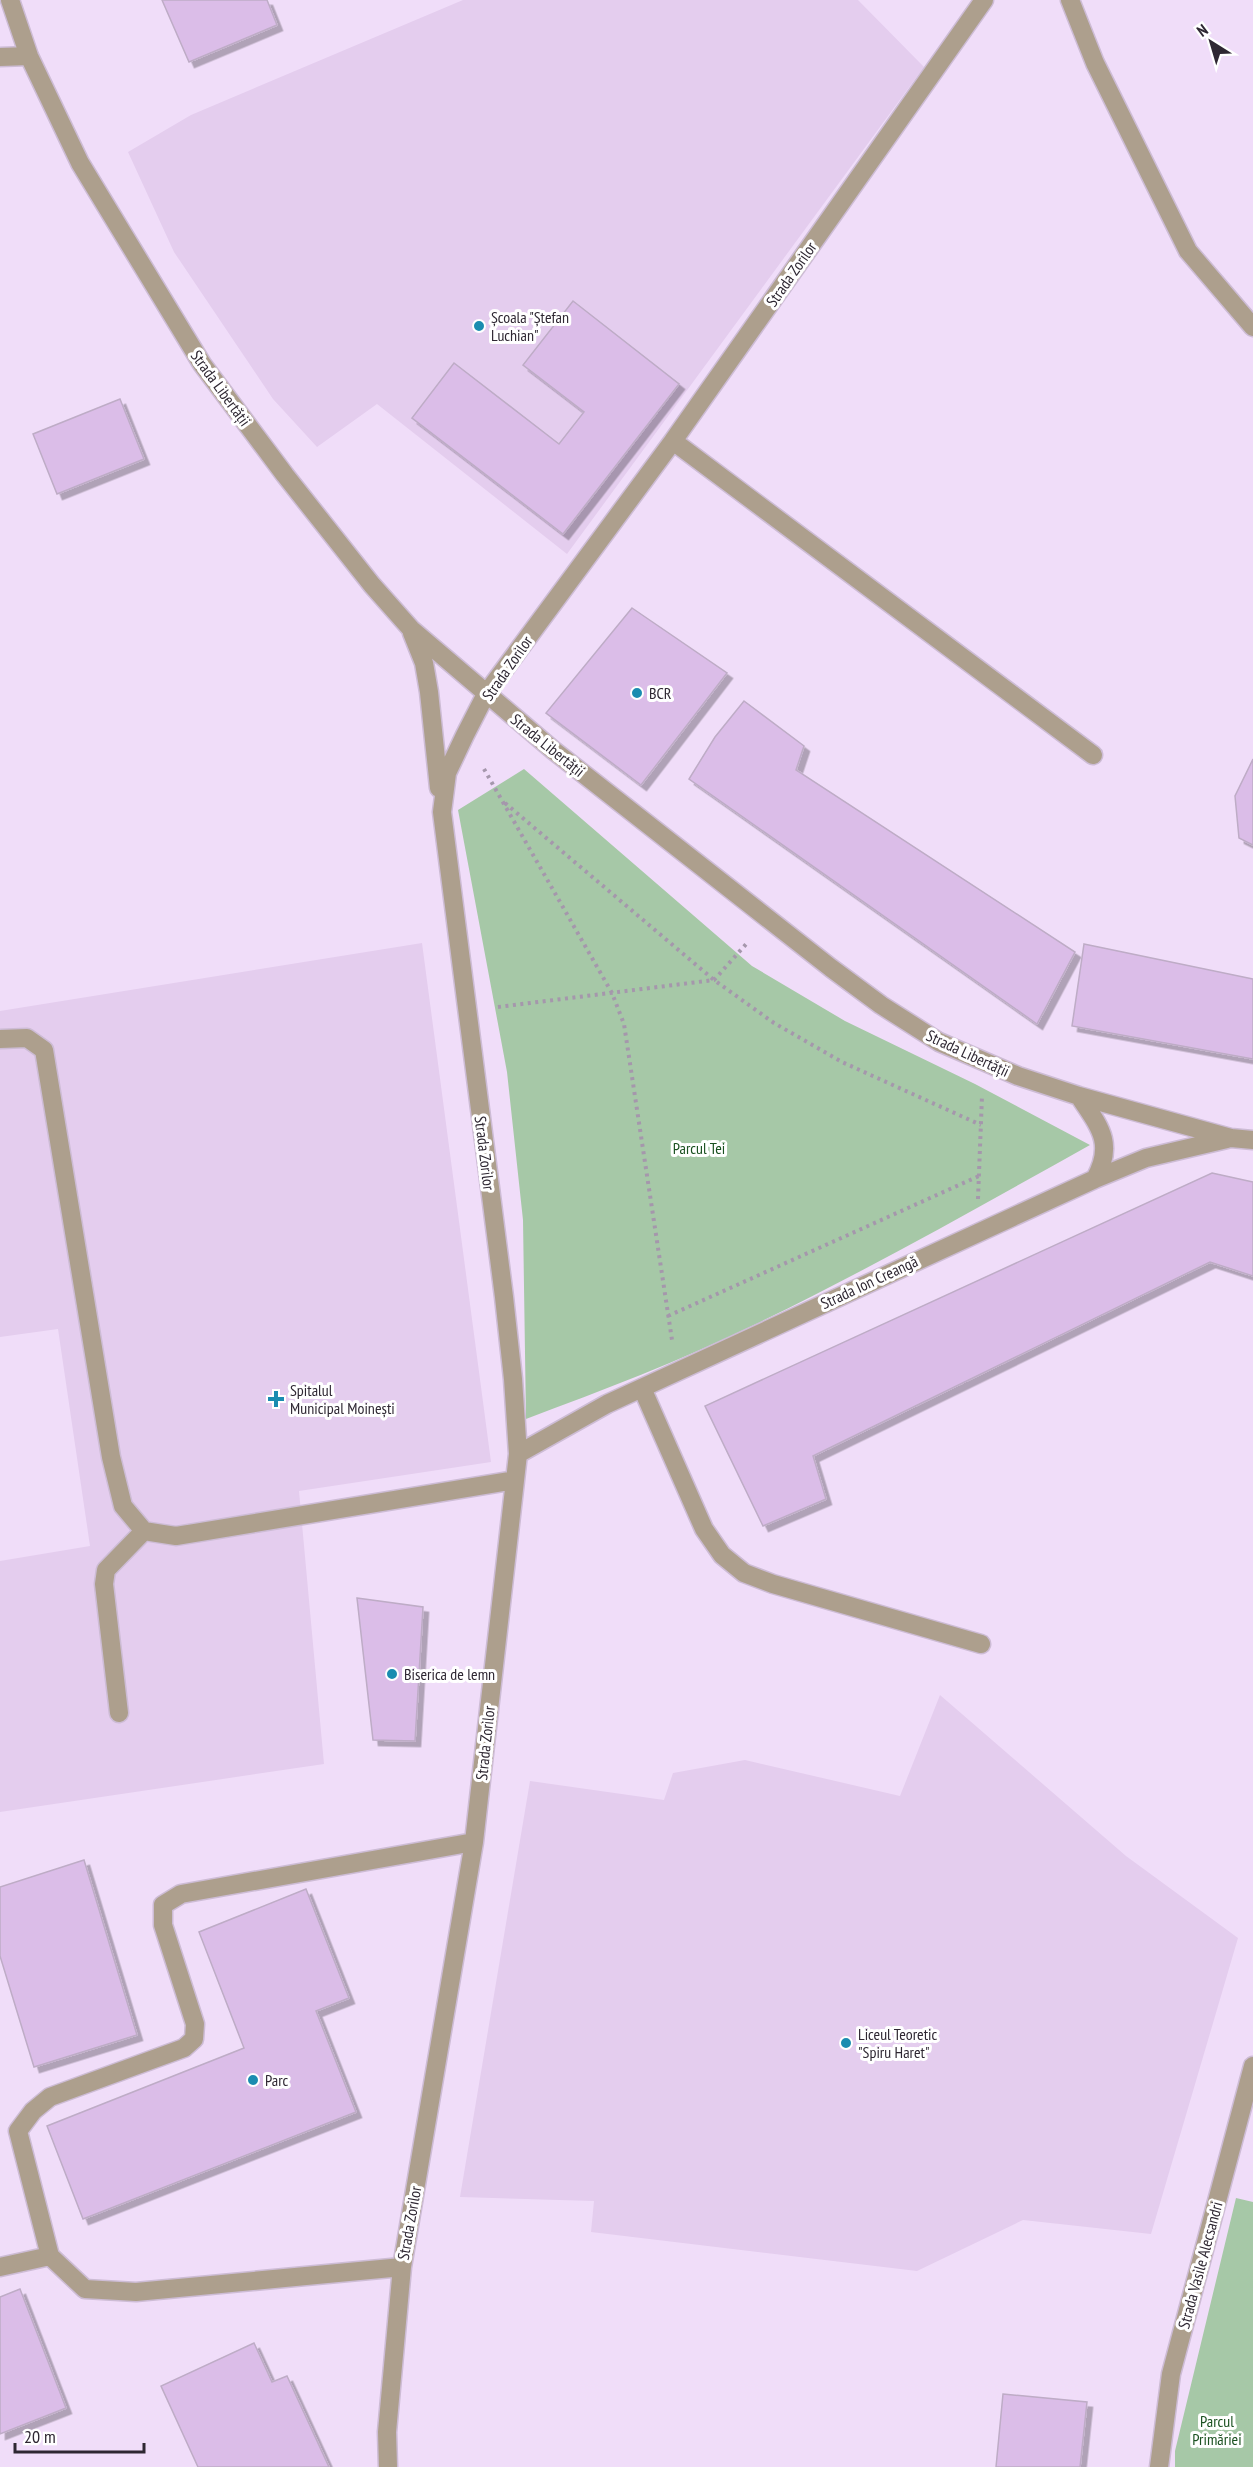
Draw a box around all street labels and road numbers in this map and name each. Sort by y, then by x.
street label: Strada Zorilor [761,237,821,310]
street label: Strada Libertății [187,346,255,430]
street label: Strada Zorilor [477,631,537,704]
street label: Strada Libertății [507,709,589,781]
street label: Strada Libertății [923,1025,1013,1081]
street label: Strada Zorilor [471,1115,500,1192]
street label: Strada Ion Creangă [817,1251,921,1313]
street label: Strada Zorilor [471,1704,499,1781]
street label: Strada Zorilor [393,2184,425,2262]
street label: Strada Vasile Alecsandri [1173,2199,1227,2331]

